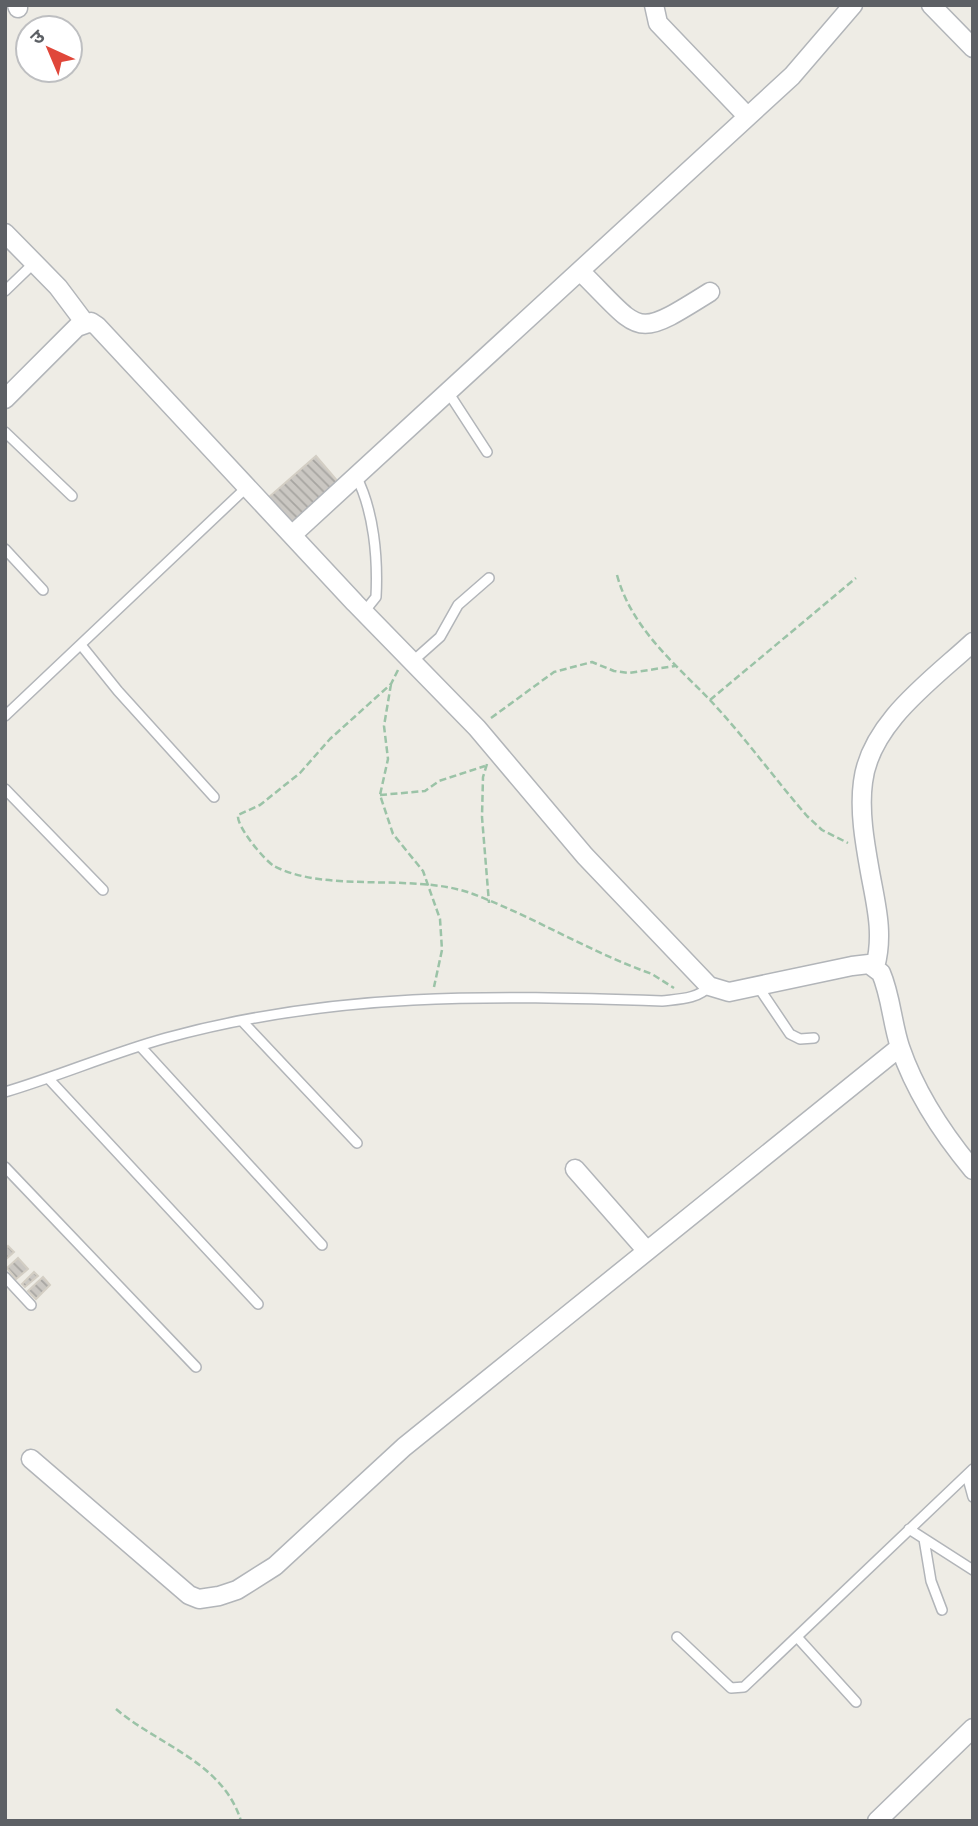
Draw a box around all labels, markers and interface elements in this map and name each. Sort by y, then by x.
north arrow [14,14,84,84]
text: उ [26,24,49,49]

